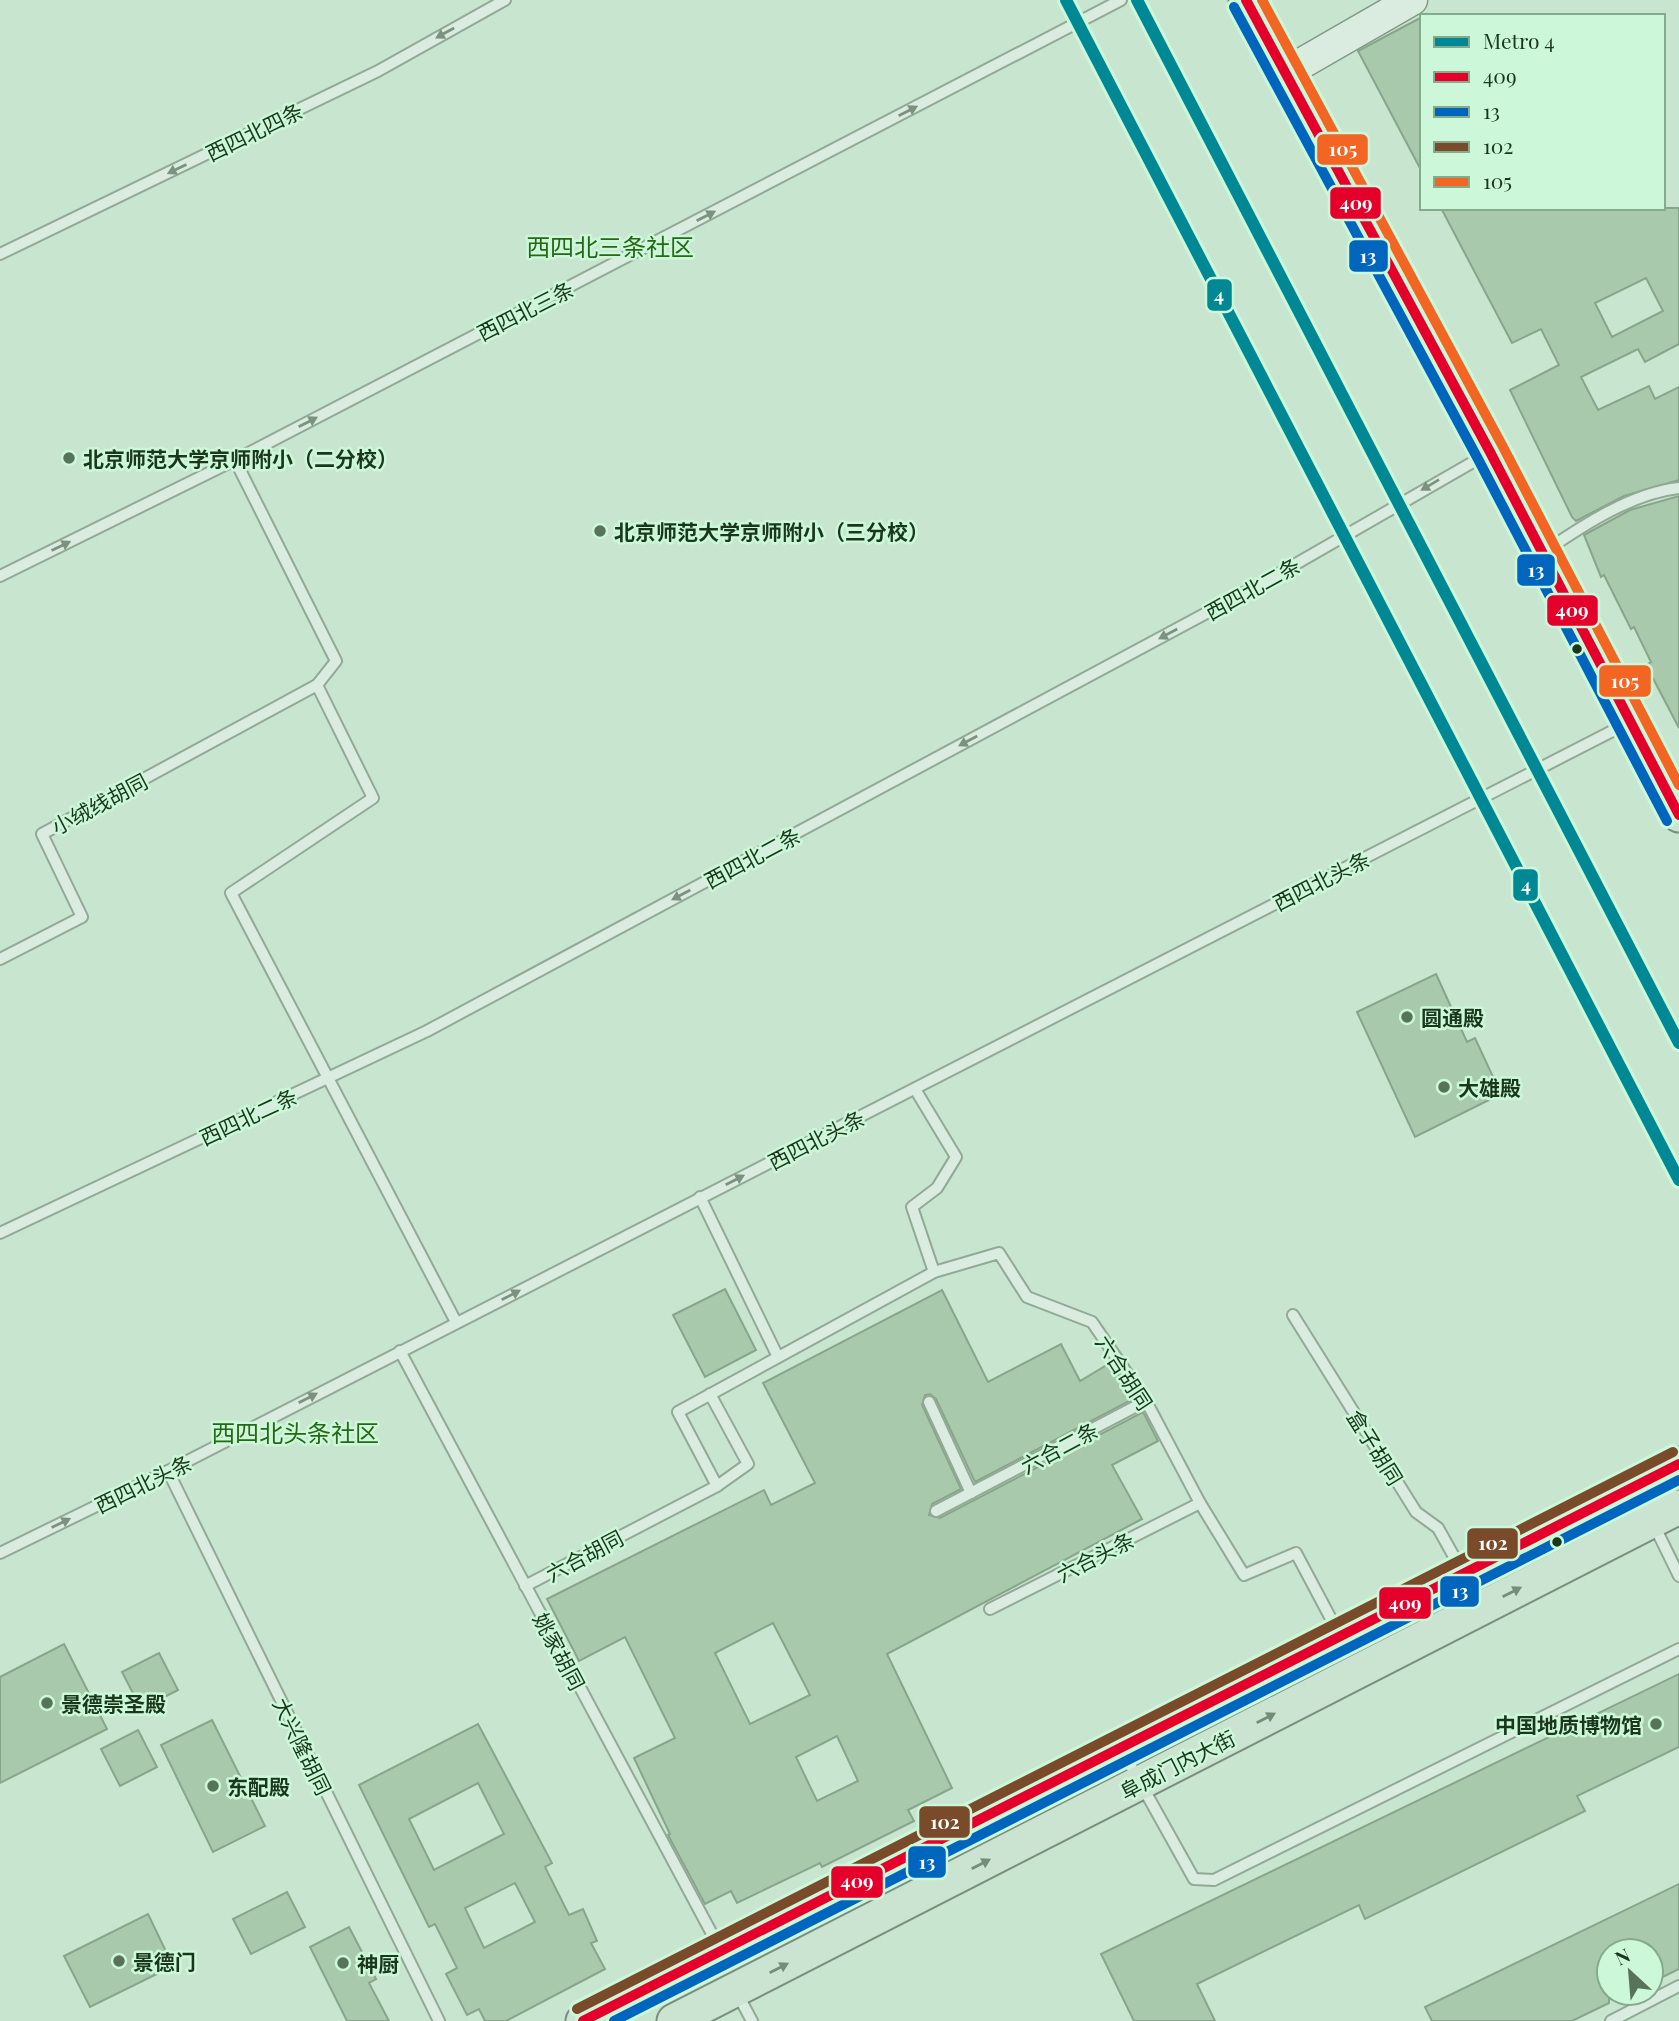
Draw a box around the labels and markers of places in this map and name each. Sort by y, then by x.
place label: 北京师范大学京师附小（二分校） [83,444,398,472]
marker: 北京师范大学京师附小（二分校） [61,450,77,466]
place label: 北京师范大学京师附小（三分校） [614,517,929,545]
marker: 北京师范大学京师附小（三分校） [592,523,608,539]
unlabelled marker [1570,642,1584,656]
place label: 圆通殿 [1421,1003,1484,1031]
marker: 圆通殿 [1399,1009,1415,1025]
place label: 大雄殿 [1458,1073,1521,1101]
marker: 大雄殿 [1436,1079,1452,1095]
unlabelled marker [1550,1535,1564,1549]
place label: 景德崇圣殿 [61,1689,166,1717]
marker: 景德崇圣殿 [39,1695,55,1711]
place label: 中国地质博物馆 [1495,1710,1642,1738]
marker: 中国地质博物馆 [1648,1716,1664,1732]
place label: 东配殿 [227,1772,290,1800]
marker: 东配殿 [205,1778,221,1794]
place label: 景德门 [133,1947,196,1975]
place label: 神厨 [357,1949,399,1977]
marker: 景德门 [111,1953,127,1969]
marker: 神厨 [335,1955,351,1971]

